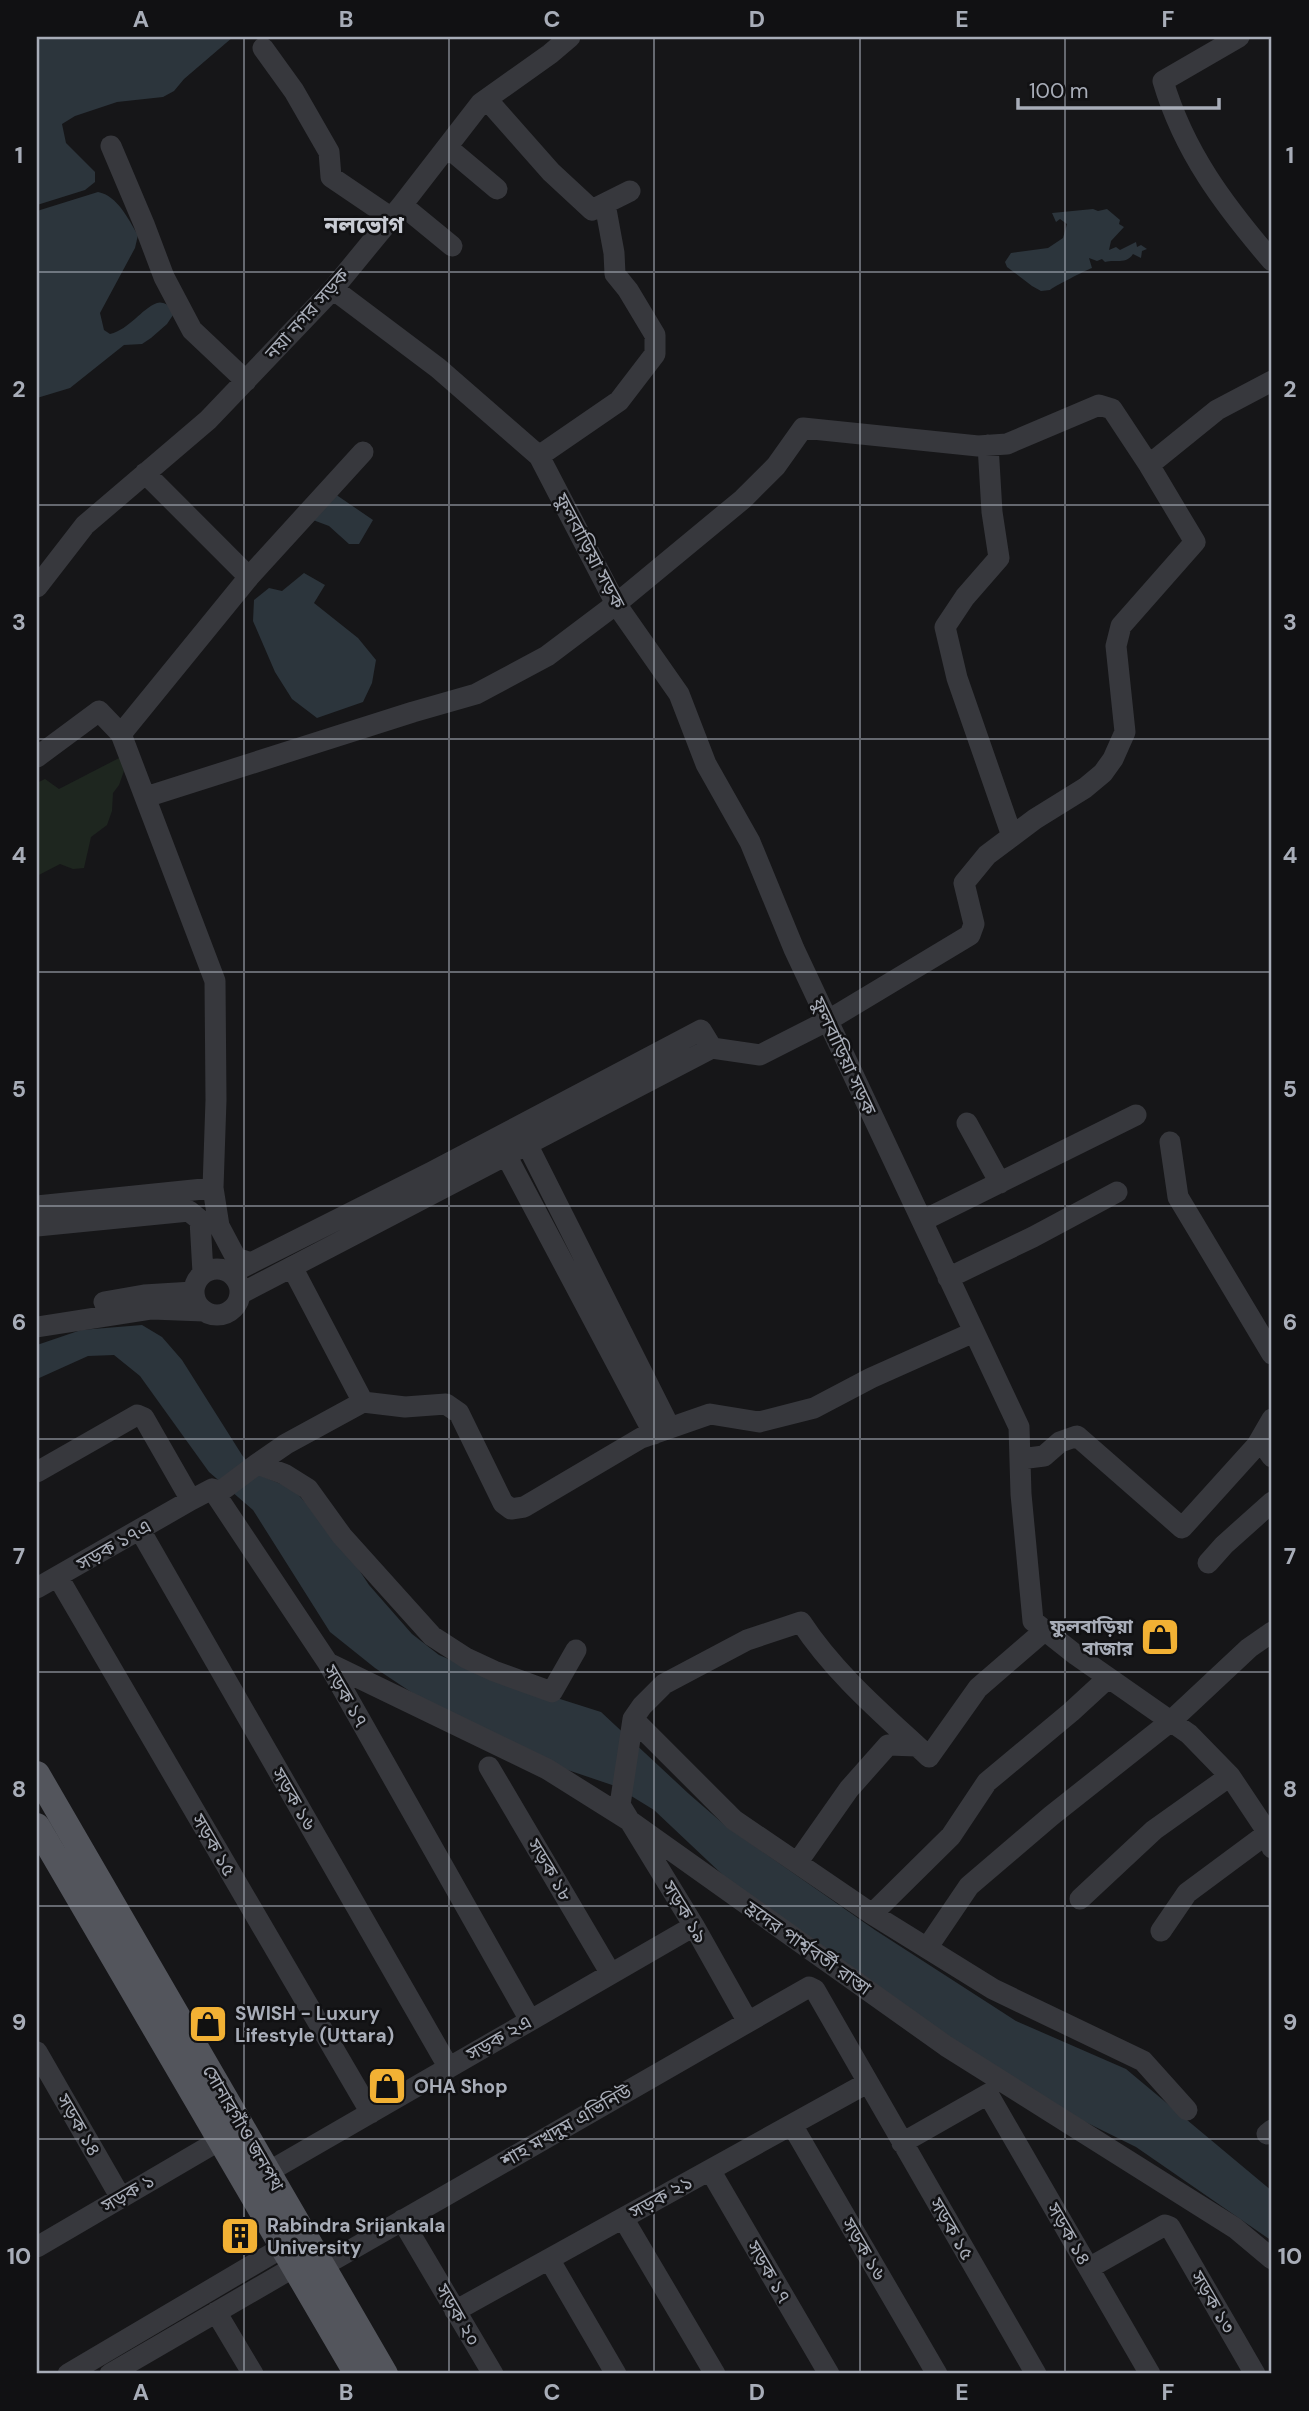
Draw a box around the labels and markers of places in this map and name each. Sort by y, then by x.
place label: ফুলবাড়িয়া বাজার [1049,1614,1134,1661]
shop icon: ফুলবাড়িয়া বাজার [1139,1616,1181,1658]
place label: SWISH - Luxury Lifestyle (Uttara) [235,2001,394,2048]
shop icon: SWISH - Luxury Lifestyle (Uttara) [187,2003,229,2045]
shop icon: OHA Shop [366,2065,408,2107]
place label: OHA Shop [414,2074,508,2099]
place label: Rabindra Srijankala University [267,2213,445,2260]
building icon: Rabindra Srijankala University [219,2215,261,2257]

